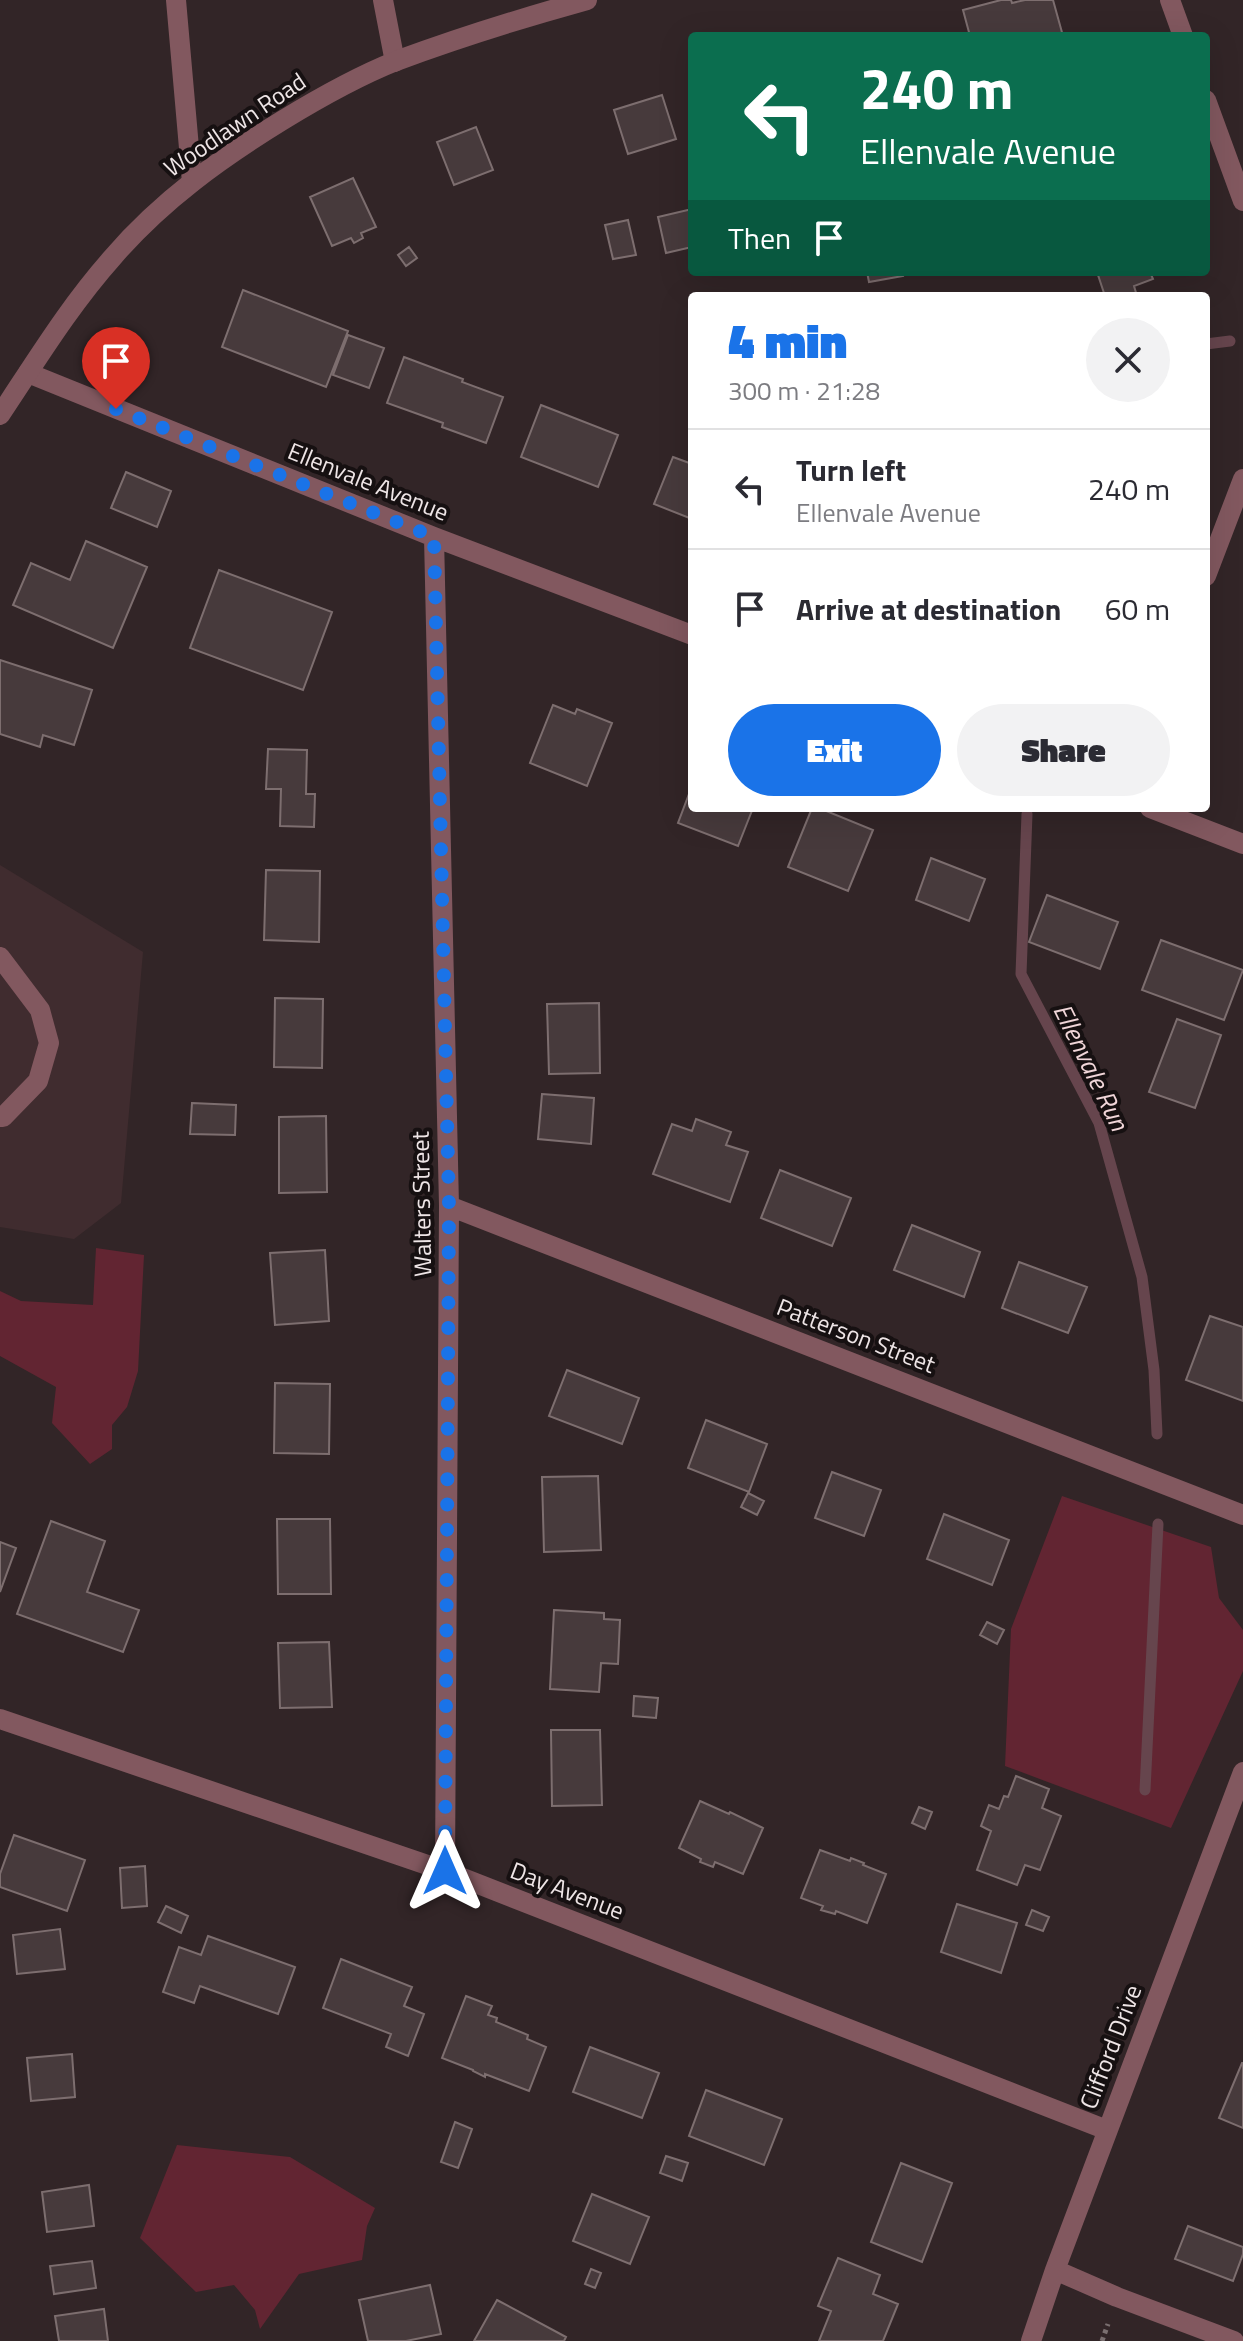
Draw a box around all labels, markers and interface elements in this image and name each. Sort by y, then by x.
text: 240 m [860,46,1013,131]
street label: Woodlawn Road [156,63,313,185]
icon: left [728,64,832,168]
text: Ellenvale Avenue [860,123,1116,178]
text: Then [728,215,791,261]
icon: arrive [807,216,851,260]
text: 4 min [728,304,847,377]
button: close [1086,318,1170,402]
pin [82,327,150,409]
icon: arrive [94,339,138,383]
text: 300 m · 21:28 [728,371,880,410]
street label: Ellenvale Avenue [283,432,454,530]
text: Turn left [796,447,906,493]
text: 240 m [1088,466,1170,512]
icon: left [728,467,772,511]
text: Ellenvale Avenue [796,493,981,532]
text: Arrive at destination [796,586,1061,632]
text: 60 m [1105,586,1170,632]
icon: arrive [728,587,772,631]
button: Exit [728,704,941,796]
button: Share [957,704,1170,796]
water label: Ellenvale Run [1044,996,1140,1138]
street label: Walters Street [402,1130,440,1277]
street label: Patterson Street [772,1288,941,1382]
position arrow [403,1829,487,1913]
street label: Day Avenue [505,1852,630,1928]
street label: Clifford Drive [1070,1979,1150,2114]

